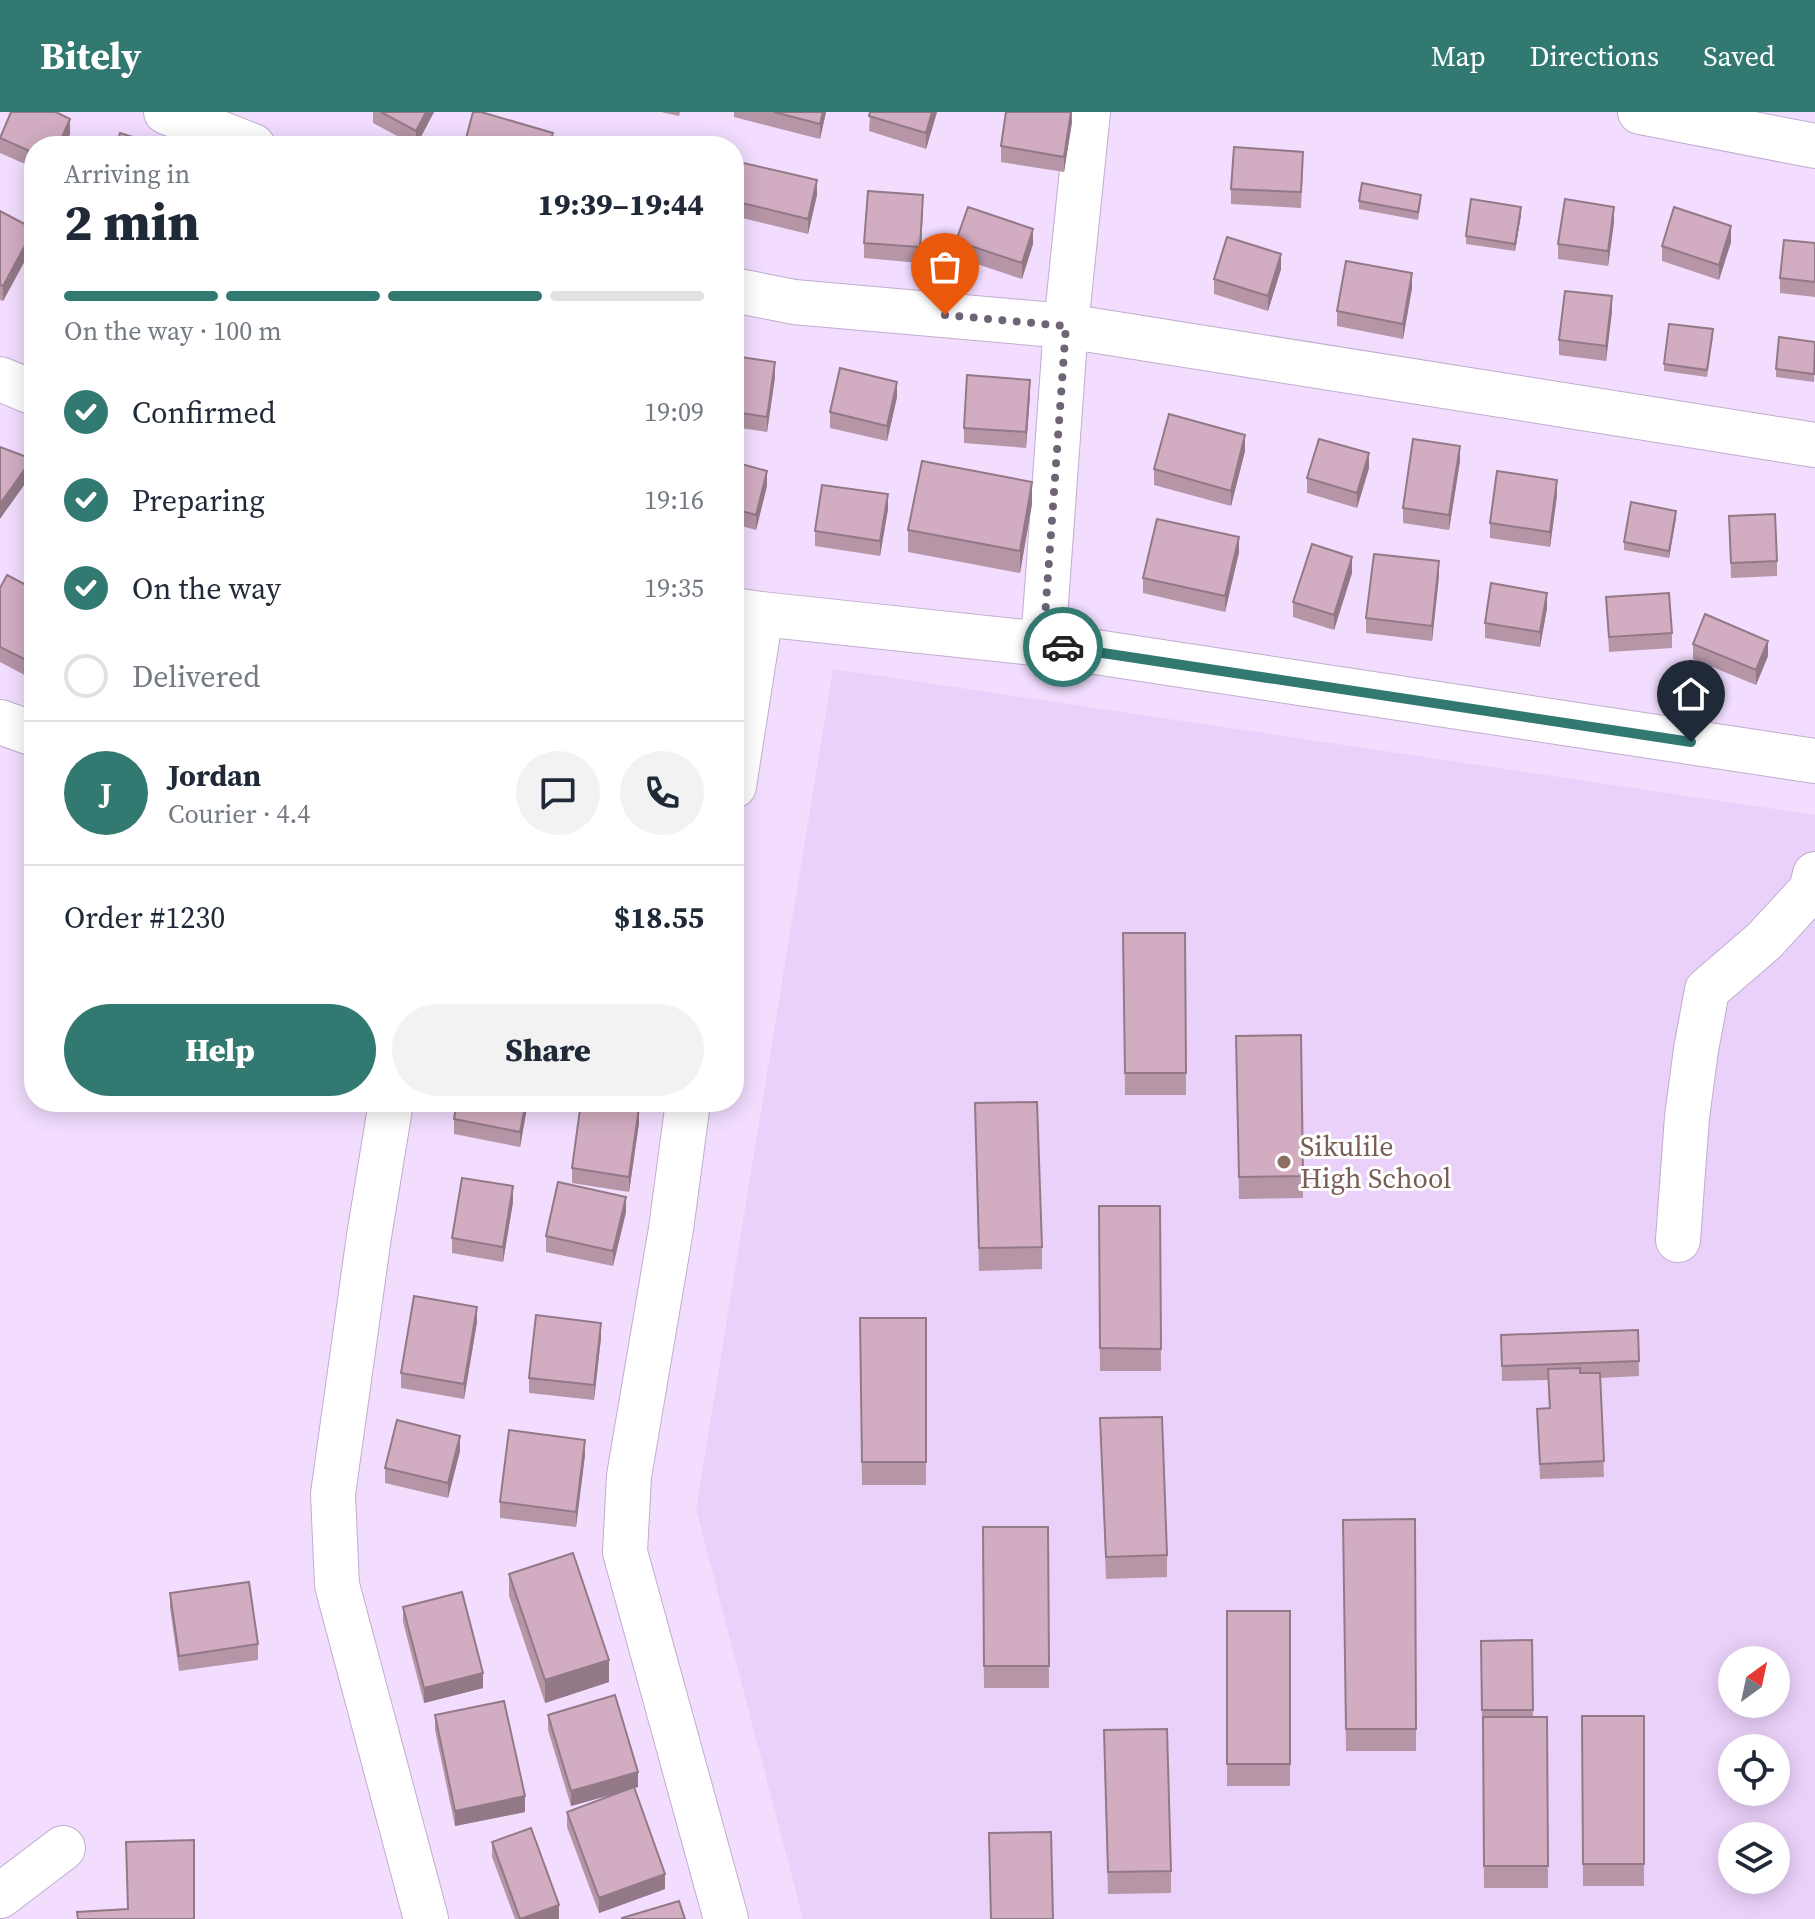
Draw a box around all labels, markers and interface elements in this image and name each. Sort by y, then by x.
text: Bitely [40,30,142,82]
text: Map [1431,37,1486,75]
text: Directions [1530,37,1659,75]
text: Saved [1703,37,1775,75]
text: Arriving in [64,156,190,192]
text: 19:39–19:44 [537,184,704,225]
text: 2 min [64,186,200,257]
pin [911,233,979,315]
icon: bag [923,245,967,289]
text: On the way · 100 m [64,313,282,349]
icon: check [64,390,108,434]
text: Confirmed [132,392,276,433]
text: 19:09 [644,394,704,430]
icon: check [64,478,108,522]
text: Preparing [132,480,265,521]
text: 19:16 [644,482,704,518]
icon: check [64,566,108,610]
text: On the way [132,568,281,609]
text: 19:35 [644,570,704,606]
courier [1023,607,1103,687]
icon: car [1041,625,1085,669]
text: Delivered [132,656,260,697]
pin [1657,660,1725,742]
icon: home [1669,672,1713,716]
button: chat [516,751,600,835]
button: phone [620,751,704,835]
text: Jordan [168,755,261,796]
text: J [100,773,112,814]
text: Courier · 4.4 [168,796,310,832]
text: Order #1230 [64,897,225,938]
text: $18.55 [614,897,704,938]
button: Help [64,1004,376,1096]
button: Share [392,1004,704,1096]
place label: Sikulile High School [1300,1127,1451,1197]
marker: Sikulile High School [1275,1153,1293,1171]
north arrow [1718,1646,1790,1718]
map controls [1718,1646,1790,1894]
button: locate [1718,1734,1790,1806]
button: layers [1718,1822,1790,1894]

